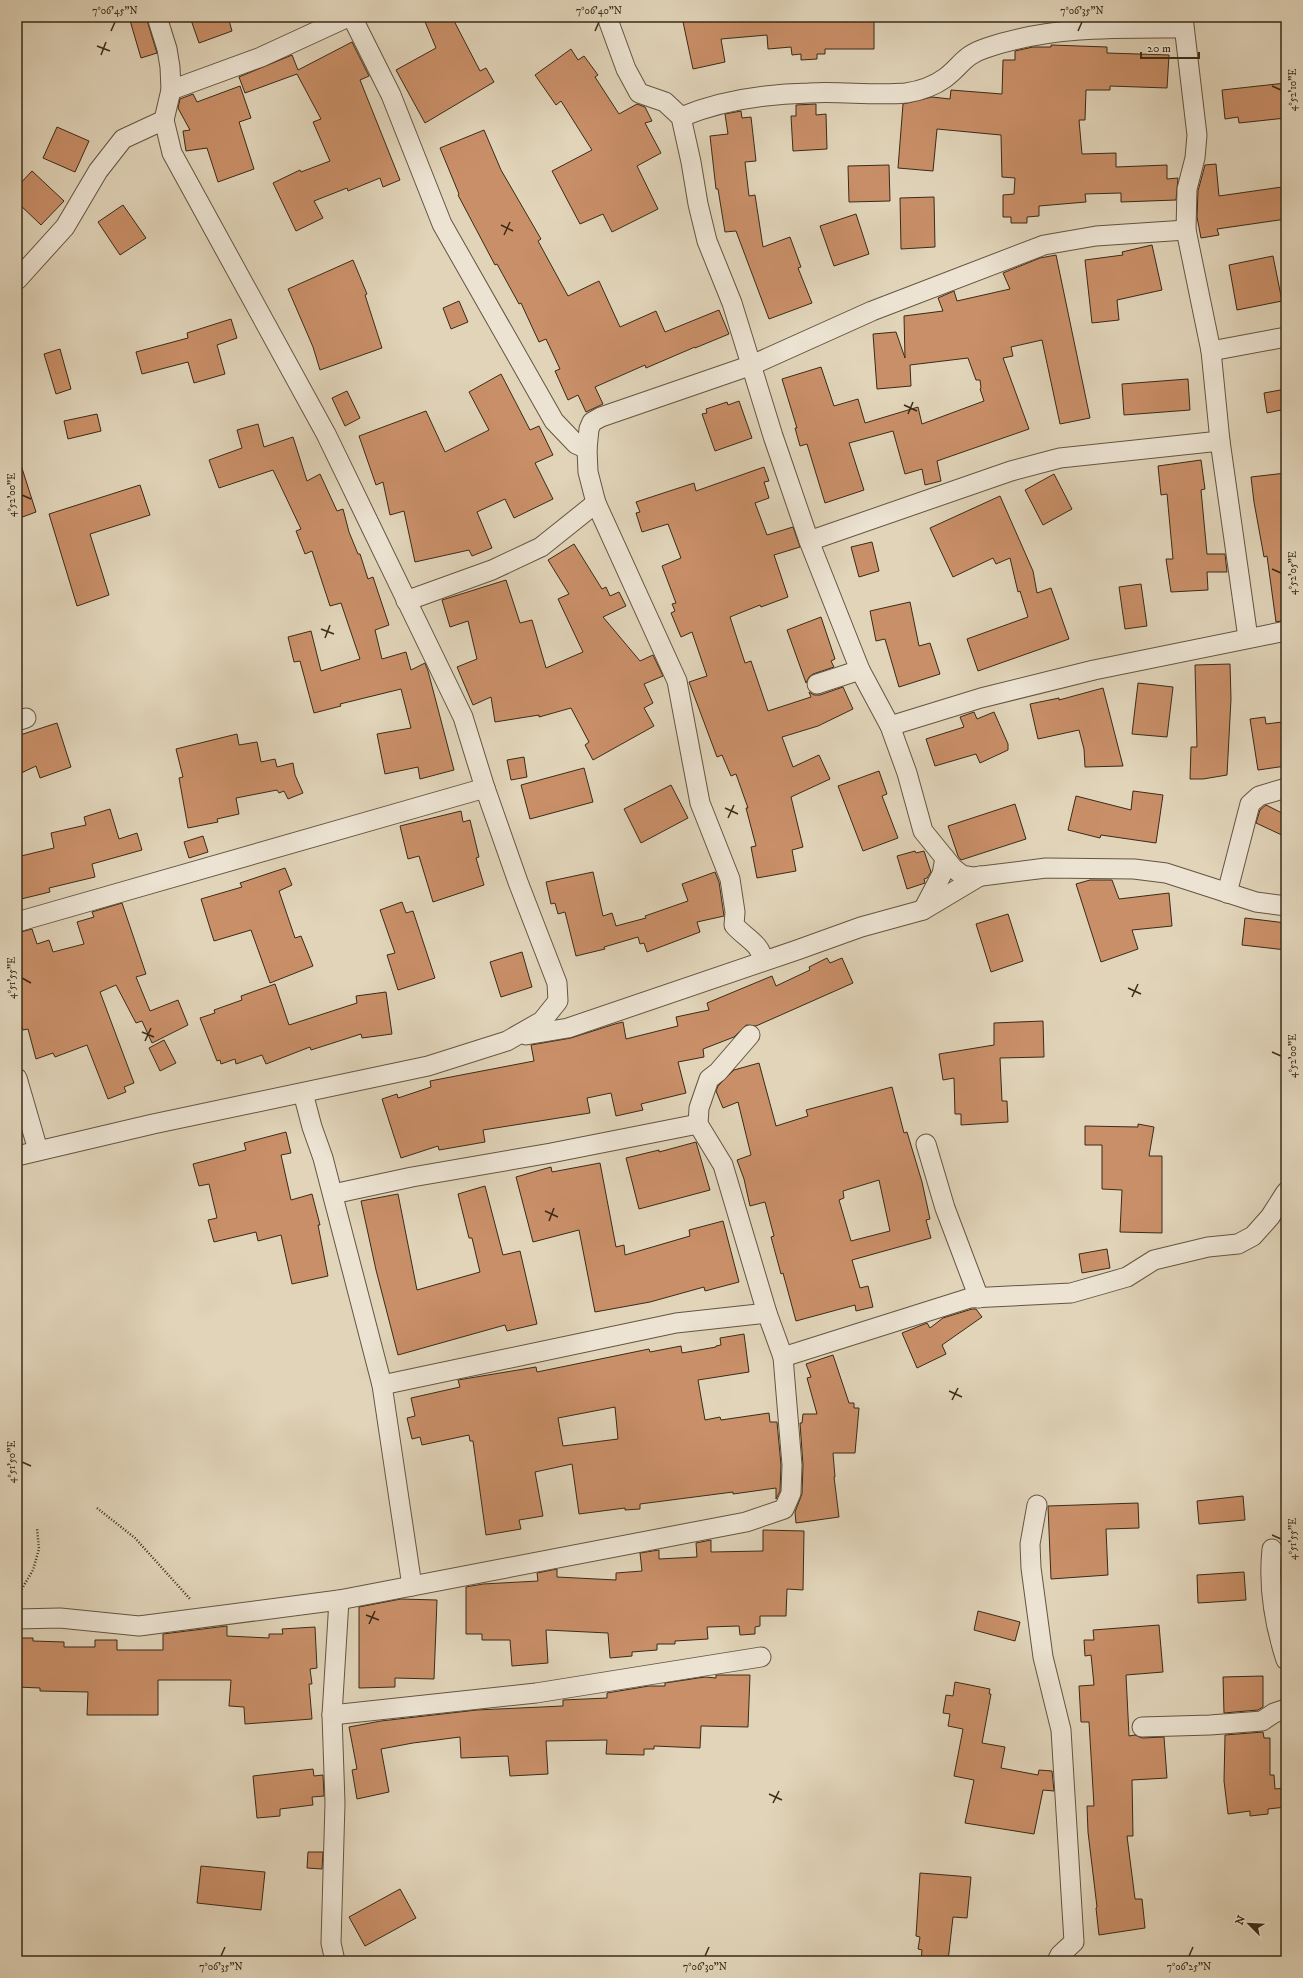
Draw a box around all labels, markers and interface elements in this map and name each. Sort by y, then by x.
text: 7°06'45"N [92,5,138,17]
text: 7°06'40"N [576,5,622,17]
text: 7°06'35"N [1060,5,1104,17]
scale bar [1141,34,1199,60]
text: 20 m [1147,41,1171,56]
text: 4°52'10"E [1287,69,1299,111]
text: 4°52'00"E [6,473,18,517]
text: 4°52'05"E [1287,551,1299,595]
text: 4°51'55"E [6,957,18,999]
text: 4°52'00"E [1287,1034,1299,1078]
text: 4°51'50"E [6,1441,18,1483]
text: 4°51'55"E [1287,1518,1299,1560]
north arrow [1229,1904,1269,1944]
text: N [1233,1913,1249,1927]
text: 7°06'35"N [199,1961,243,1973]
text: 7°06'30"N [683,1961,727,1973]
text: 7°06'25"N [1167,1961,1211,1973]

